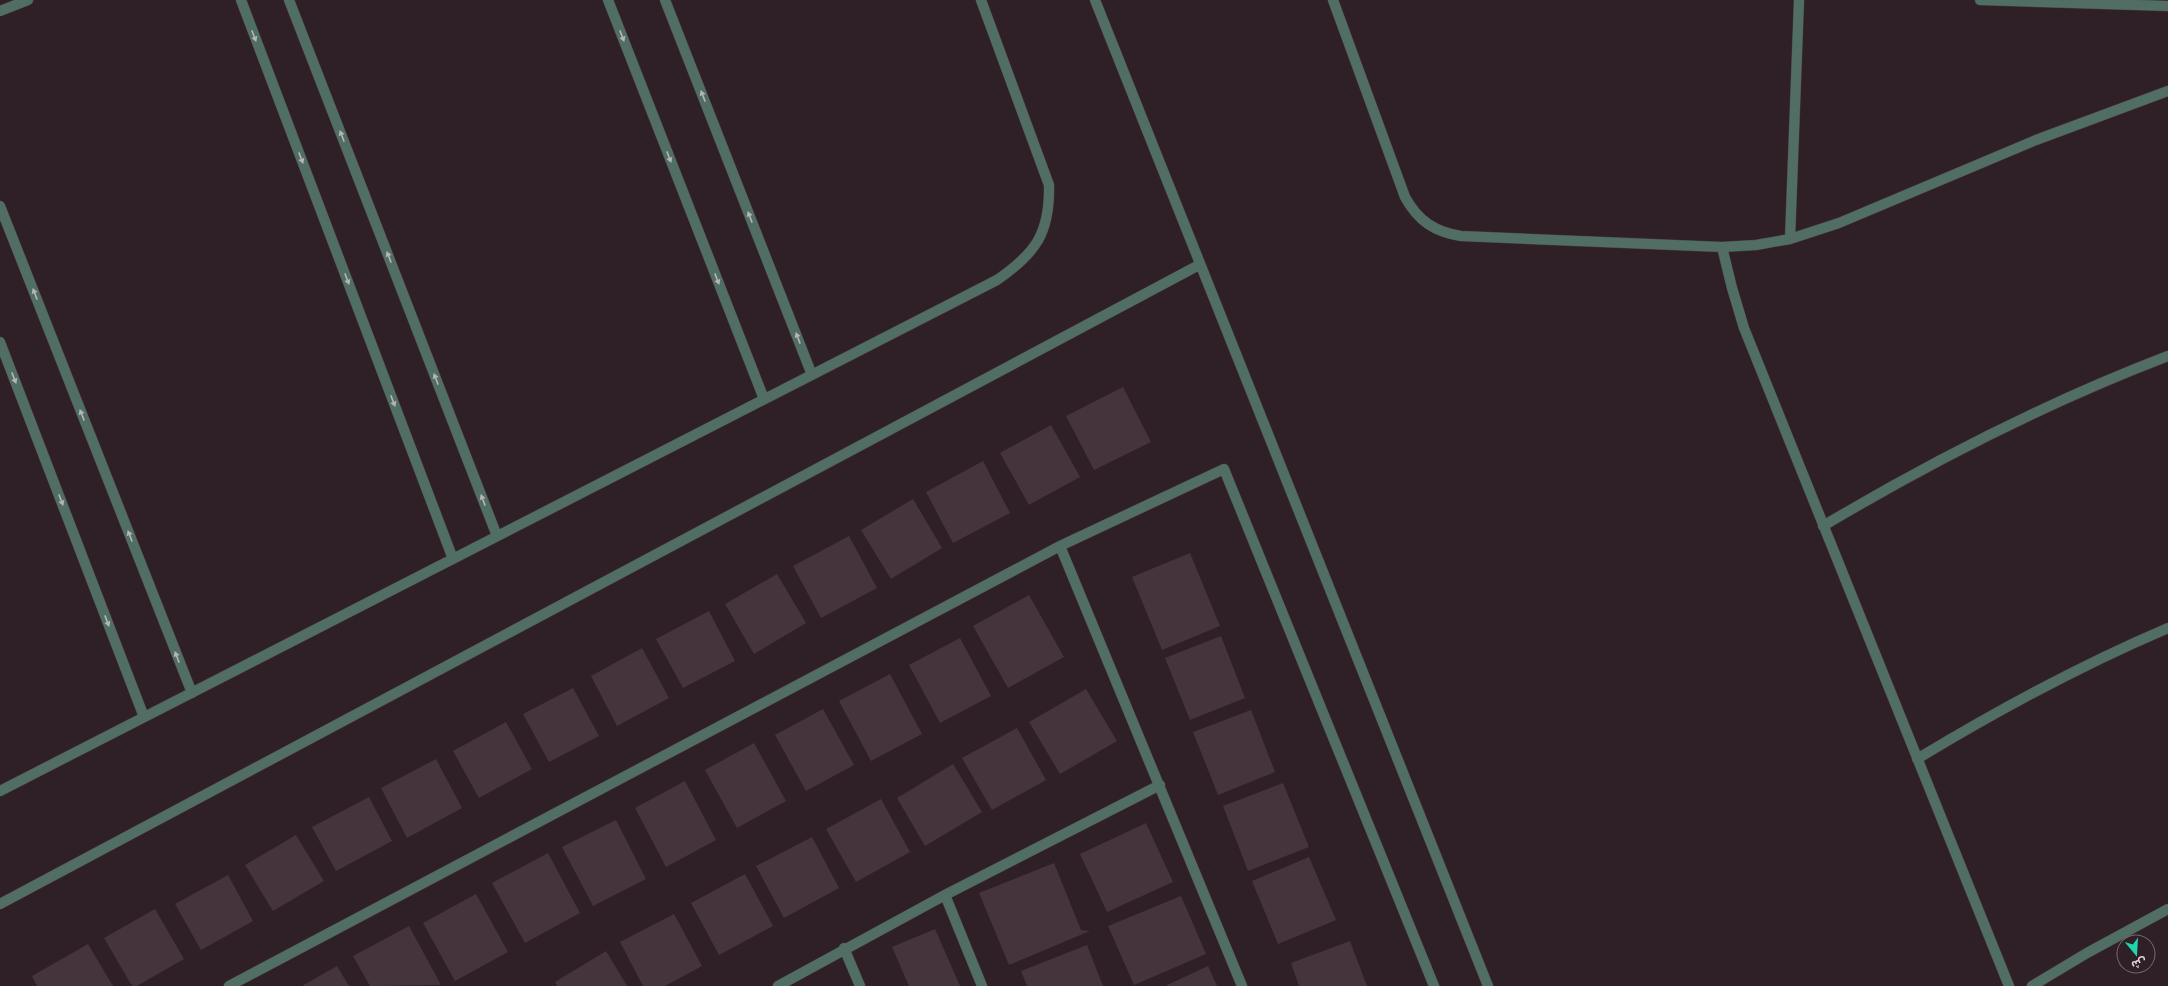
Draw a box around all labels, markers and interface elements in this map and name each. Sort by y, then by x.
one-way arrow [252,31,258,43]
one-way arrow [620,31,626,43]
one-way arrow [699,90,705,102]
one-way arrow [338,130,344,142]
one-way arrow [298,152,304,164]
one-way arrow [667,152,673,164]
one-way arrow [747,211,753,223]
one-way arrow [385,251,391,263]
one-way arrow [714,273,720,285]
one-way arrow [344,274,350,286]
one-way arrow [31,287,37,299]
one-way arrow [794,332,800,344]
one-way arrow [432,372,438,384]
one-way arrow [11,373,17,385]
one-way arrow [391,395,397,407]
one-way arrow [79,408,85,420]
one-way arrow [58,494,64,506]
one-way arrow [480,494,486,505]
one-way arrow [126,529,132,541]
one-way arrow [105,615,111,627]
one-way arrow [174,650,180,662]
north arrow [2116,934,2156,974]
text: ش [2130,955,2148,972]

